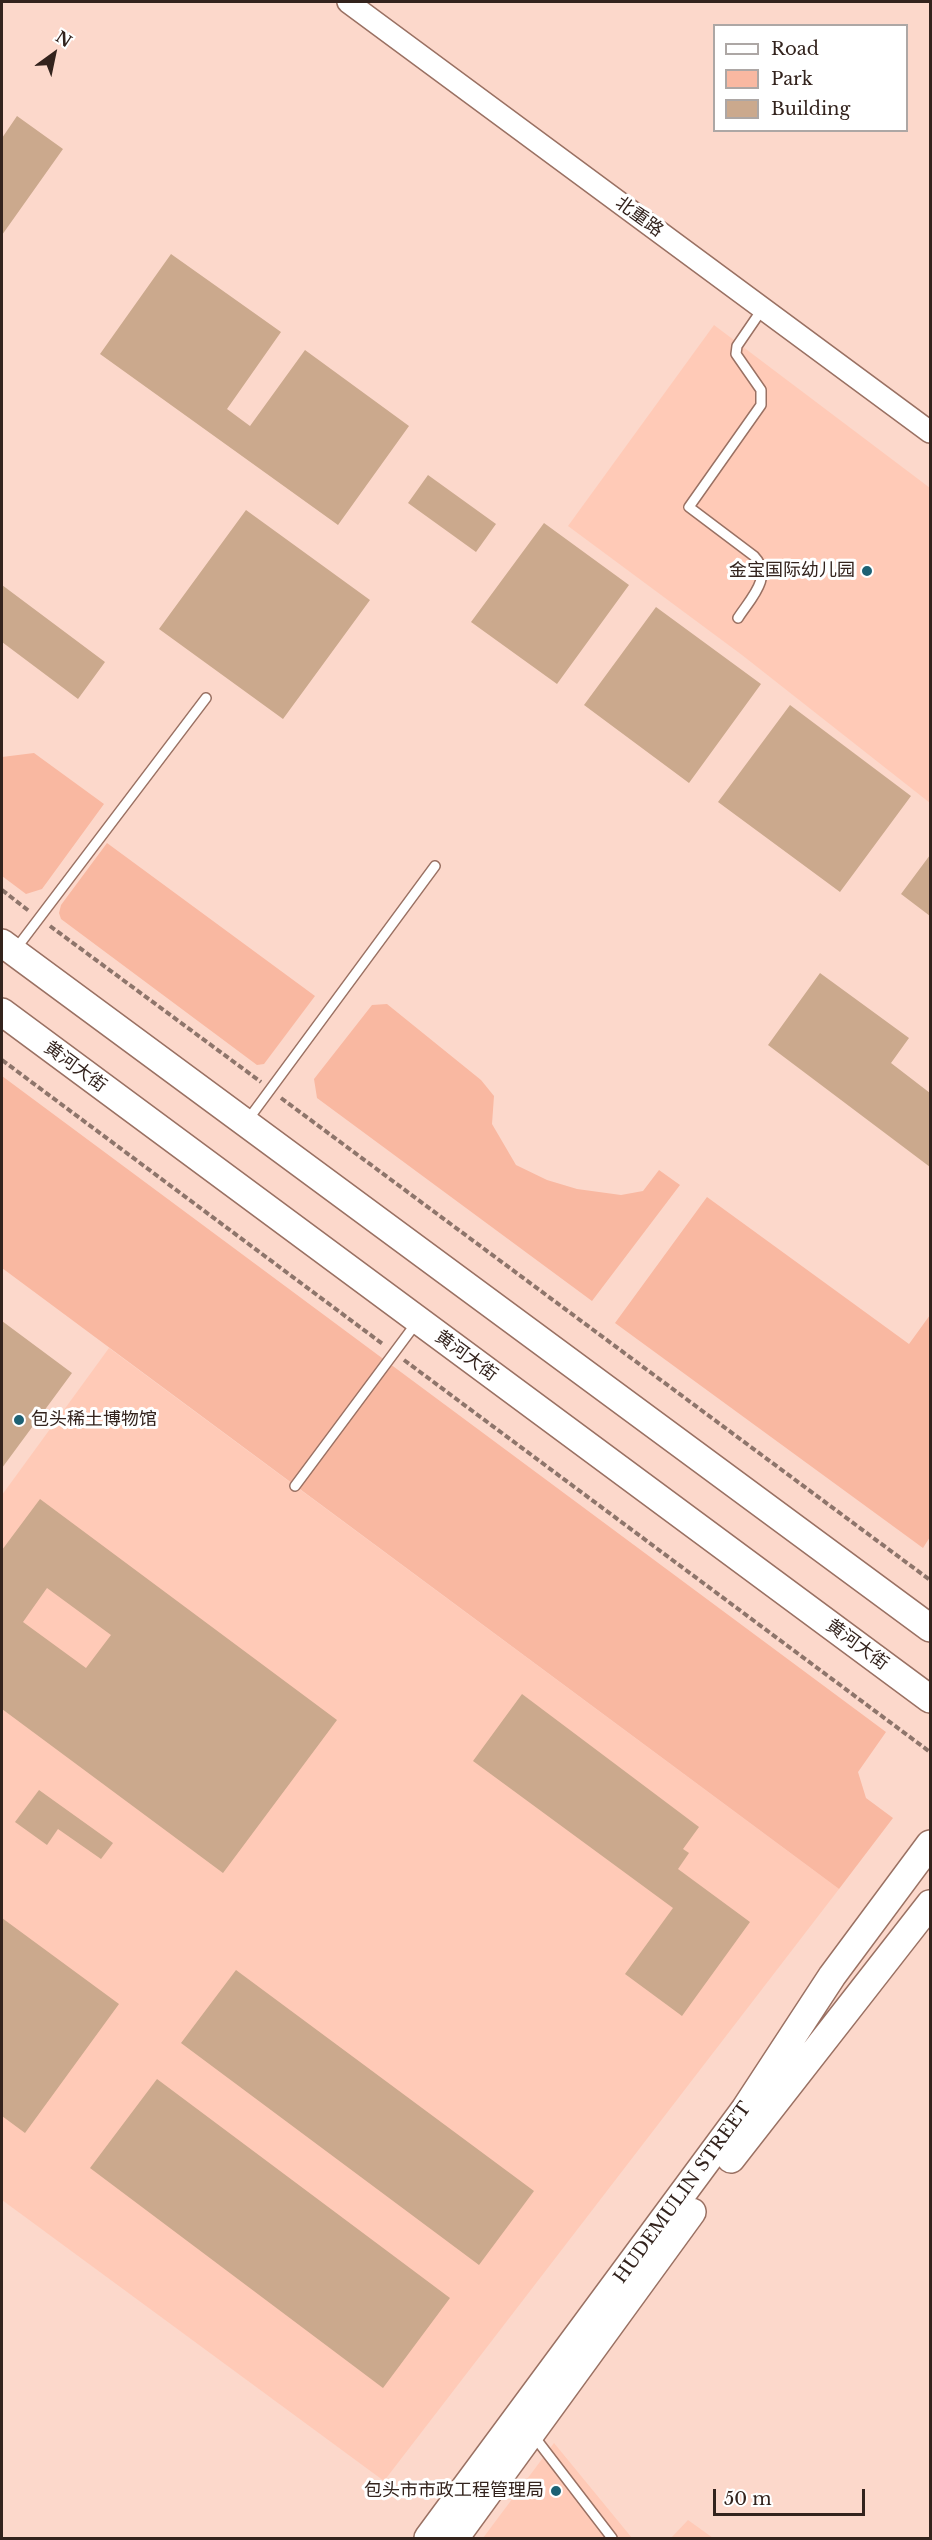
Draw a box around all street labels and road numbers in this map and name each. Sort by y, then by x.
street label: 北重路 [611,192,667,242]
street label: 黄河大街 [40,1037,110,1097]
street label: 黄河大街 [431,1326,501,1386]
street label: 黄河大街 [822,1615,892,1675]
street label: HUDEMULIN STREET [610,2098,756,2288]

